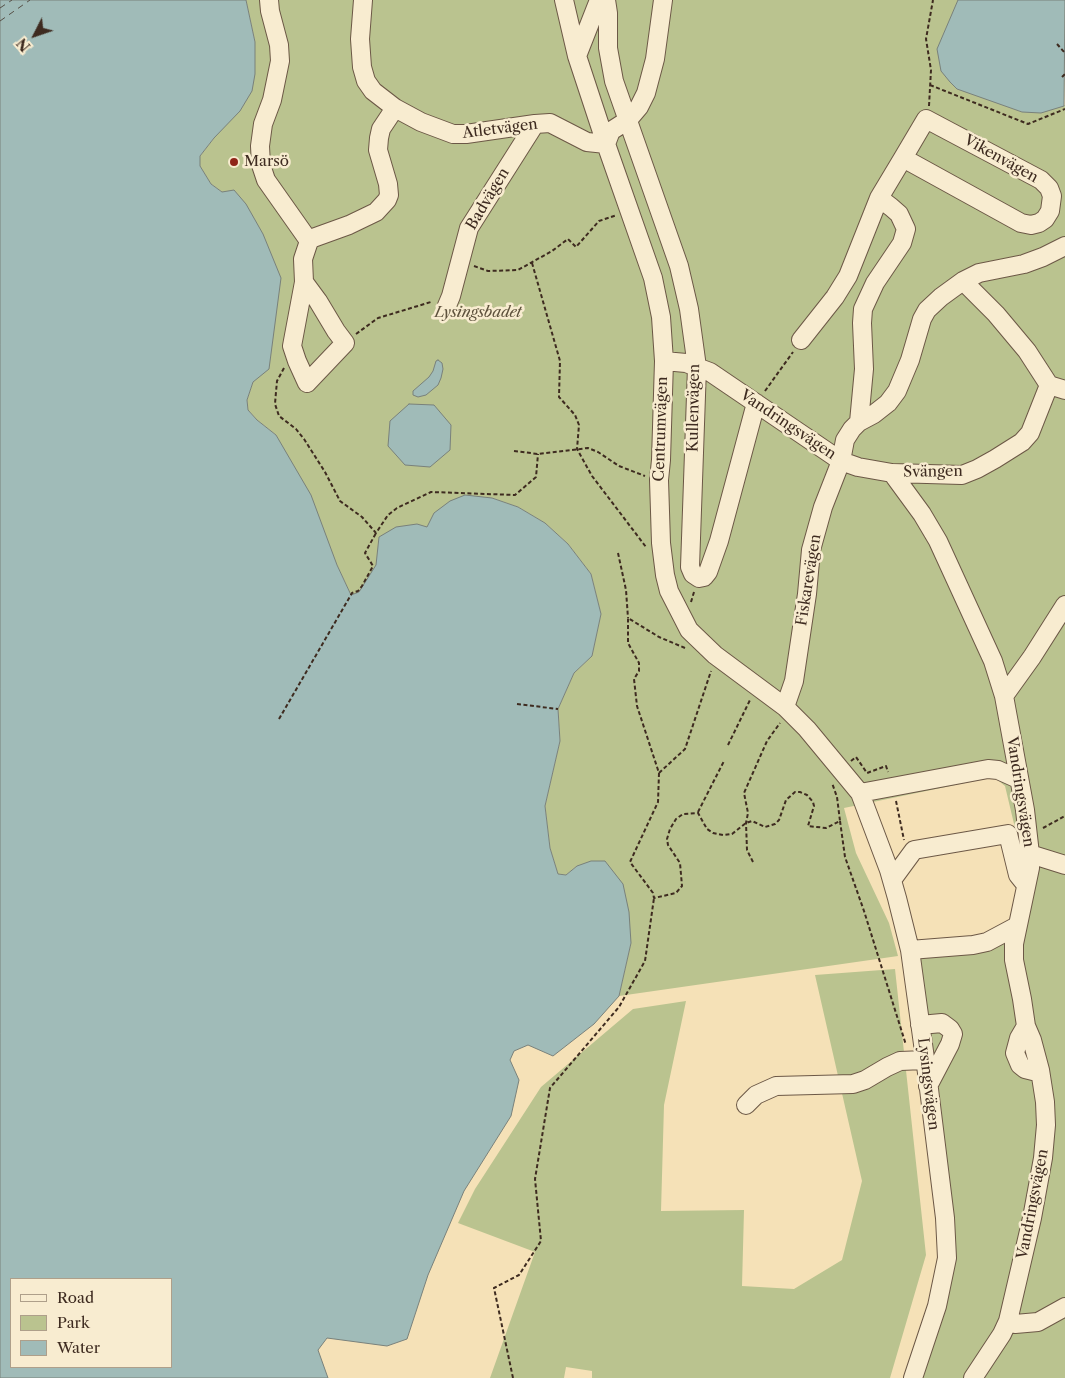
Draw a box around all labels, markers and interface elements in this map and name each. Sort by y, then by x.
north arrow [10,10,60,60]
text: N [13,34,34,55]
street label: Atletvägen [461,115,539,143]
street label: Vikenvägen [961,131,1041,187]
place label: Marsö [244,153,289,171]
marker: Marsö [228,156,240,168]
street label: Badvägen [463,165,513,233]
park label: Lysingsbadet [434,304,522,322]
street label: Kullenvägen [684,364,704,452]
street label: Centrumvägen [650,376,672,482]
street label: Vandringsvägen [737,386,839,464]
street label: Svängen [903,462,963,482]
street label: Fiskarevägen [793,533,825,627]
street label: Vandringsvägen [1002,735,1038,849]
street label: Lysingsvägen [913,1037,943,1131]
street label: Vandringsvägen [1014,1147,1052,1261]
legend [10,1278,172,1368]
text: Road [57,1288,94,1307]
text: Park [57,1313,90,1332]
text: Water [57,1338,100,1357]

